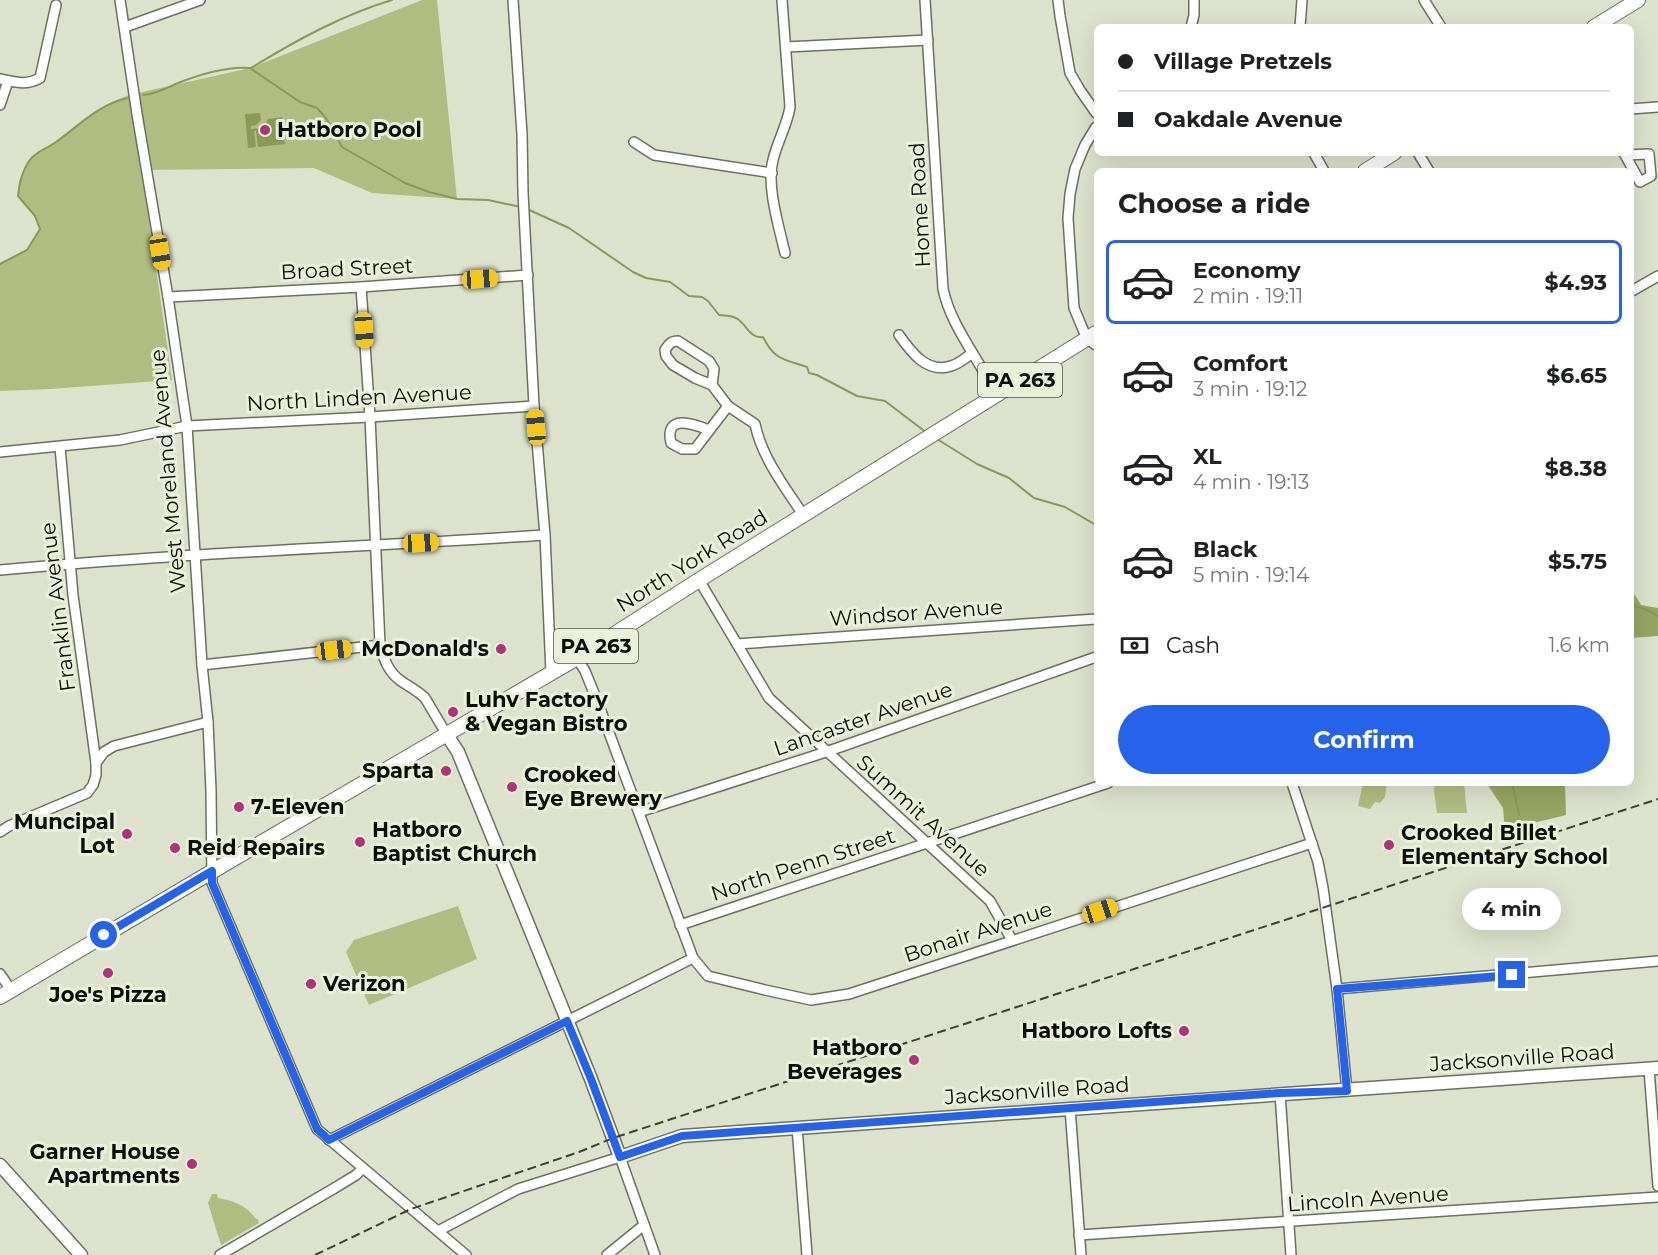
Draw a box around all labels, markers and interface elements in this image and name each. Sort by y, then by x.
text: Village Pretzels [1154,48,1332,75]
text: Oakdale Avenue [1154,106,1343,133]
place label: Hatboro Pool [277,117,422,142]
marker: Hatboro Pool [258,123,272,137]
street label: Home Road [904,142,935,268]
text: Choose a ride [1118,187,1310,220]
car [148,233,172,271]
street label: Broad Street [280,253,414,284]
icon: car [1121,255,1175,309]
text: Economy [1193,257,1301,284]
car [461,269,499,289]
text: $4.93 [1545,269,1607,296]
text: 2 min · 19:11 [1193,284,1303,308]
car [354,311,374,349]
street label: West Moreland Avenue [144,348,191,594]
icon: car [1121,348,1175,402]
text: Comfort [1193,350,1288,377]
text: $6.65 [1546,362,1607,389]
road number: PA 263 [978,363,1062,397]
text: 3 min · 19:12 [1193,377,1307,401]
street label: North Linden Avenue [246,379,472,416]
car [525,408,547,446]
icon: car [1121,441,1175,495]
text: XL [1193,443,1222,470]
text: $8.38 [1545,455,1607,482]
text: 4 min · 19:13 [1193,470,1309,494]
street label: North York Road [611,504,772,617]
street label: Franklin Avenue [35,521,80,693]
car [403,533,439,553]
icon: car [1121,534,1175,588]
text: Black [1193,536,1257,563]
text: $5.75 [1548,548,1607,575]
text: 5 min · 19:14 [1193,563,1309,587]
street label: Windsor Avenue [828,594,1003,631]
road number: PA 263 [554,629,638,663]
icon: cash [1118,629,1151,662]
text: Cash [1166,632,1220,659]
text: 1.6 km [1548,633,1610,657]
place label: McDonald's [361,636,489,661]
car [315,639,353,661]
marker: McDonald's [494,642,508,656]
street label: Lancaster Avenue [770,676,956,761]
place label: Luhv Factory & Vegan Bistro [465,687,628,736]
marker: Luhv Factory & Vegan Bistro [446,705,460,719]
button: Confirm [1118,705,1610,774]
street label: Summit Avenue [852,749,995,882]
place label: Sparta [362,758,434,783]
place label: Crooked Eye Brewery [524,762,662,811]
marker: Sparta [439,764,453,778]
marker: Crooked Eye Brewery [505,780,519,794]
place label: 7-Eleven [251,794,345,819]
marker: 7-Eleven [232,800,246,814]
place label: Muncipal Lot [14,809,115,858]
place label: Hatboro Baptist Church [372,817,537,866]
place label: Crooked Billet Elementary School [1401,820,1608,869]
street label: North Penn Street [708,823,898,906]
marker: Muncipal Lot [120,827,134,841]
place label: Reid Repairs [187,835,325,860]
marker: Hatboro Baptist Church [353,835,367,849]
marker: Crooked Billet Elementary School [1382,838,1396,852]
marker: Reid Repairs [168,841,182,855]
callout: 4 min [1462,888,1562,930]
street label: Bonair Avenue [901,896,1055,967]
car [1080,897,1120,925]
text: 4 min [1481,897,1542,921]
route start [90,921,117,948]
route end [1498,961,1525,988]
marker: Joe's Pizza [101,966,115,980]
place label: Verizon [322,971,406,996]
marker: Verizon [304,977,318,991]
place label: Joe's Pizza [48,982,167,1007]
place label: Hatboro Lofts [1021,1018,1172,1043]
marker: Hatboro Lofts [1177,1024,1191,1038]
place label: Hatboro Beverages [787,1035,902,1084]
street label: Jacksonville Road [1428,1039,1615,1077]
marker: Hatboro Beverages [907,1053,921,1067]
street label: Jacksonville Road [943,1072,1130,1110]
place label: Garner House Apartments [29,1139,180,1188]
marker: Garner House Apartments [185,1157,199,1171]
street label: Lincoln Avenue [1286,1180,1449,1217]

